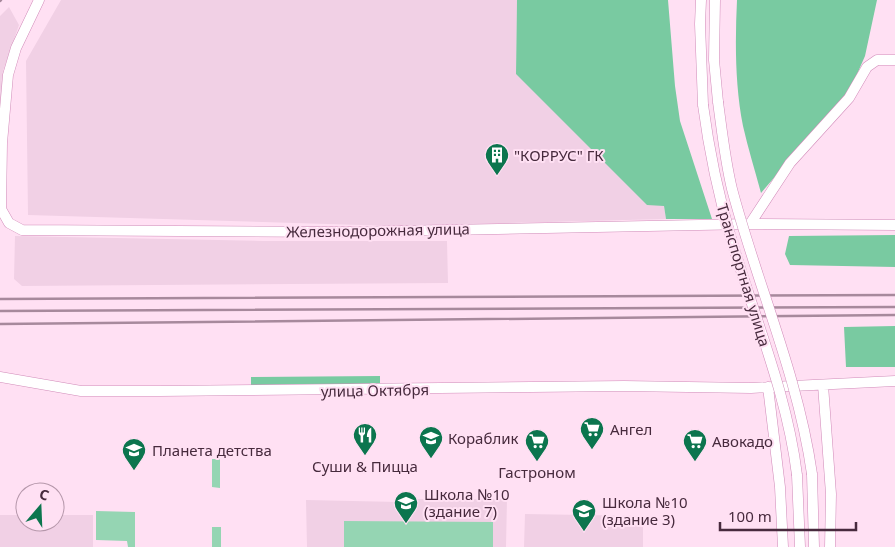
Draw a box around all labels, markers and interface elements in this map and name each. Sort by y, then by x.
building icon: "КОРРУС" ГК [484,142,510,176]
place label: "КОРРУС" ГК [514,145,604,165]
street label: Транспортная улица [713,201,775,349]
street label: Железнодорожная улица [286,218,470,242]
street label: улица Октября [321,379,429,401]
supermarket icon: Ангел [579,416,605,450]
place label: Ангел [610,419,652,439]
restaurant icon: Суши & Пицца [352,422,378,456]
school or university icon: Кораблик [418,425,444,459]
place label: Кораблик [448,428,519,448]
supermarket icon: Гастроном [524,428,550,462]
supermarket icon: Авокадо [682,428,708,462]
place label: Авокадо [712,431,773,451]
school or university icon: Планета детства [121,437,147,471]
place label: Планета детства [152,440,272,460]
place label: Суши & Пицца [312,456,418,476]
place label: Гастроном [498,462,576,482]
north arrow [15,482,65,532]
text: С [37,484,52,505]
place label: Школа №10 (здание 7) [424,484,510,521]
school or university icon: Школа №10 (здание 7) [393,490,419,524]
place label: Школа №10 (здание 3) [602,492,688,529]
school or university icon: Школа №10 (здание 3) [571,498,597,532]
scale bar [720,500,856,532]
text: 100 m [728,506,772,526]

